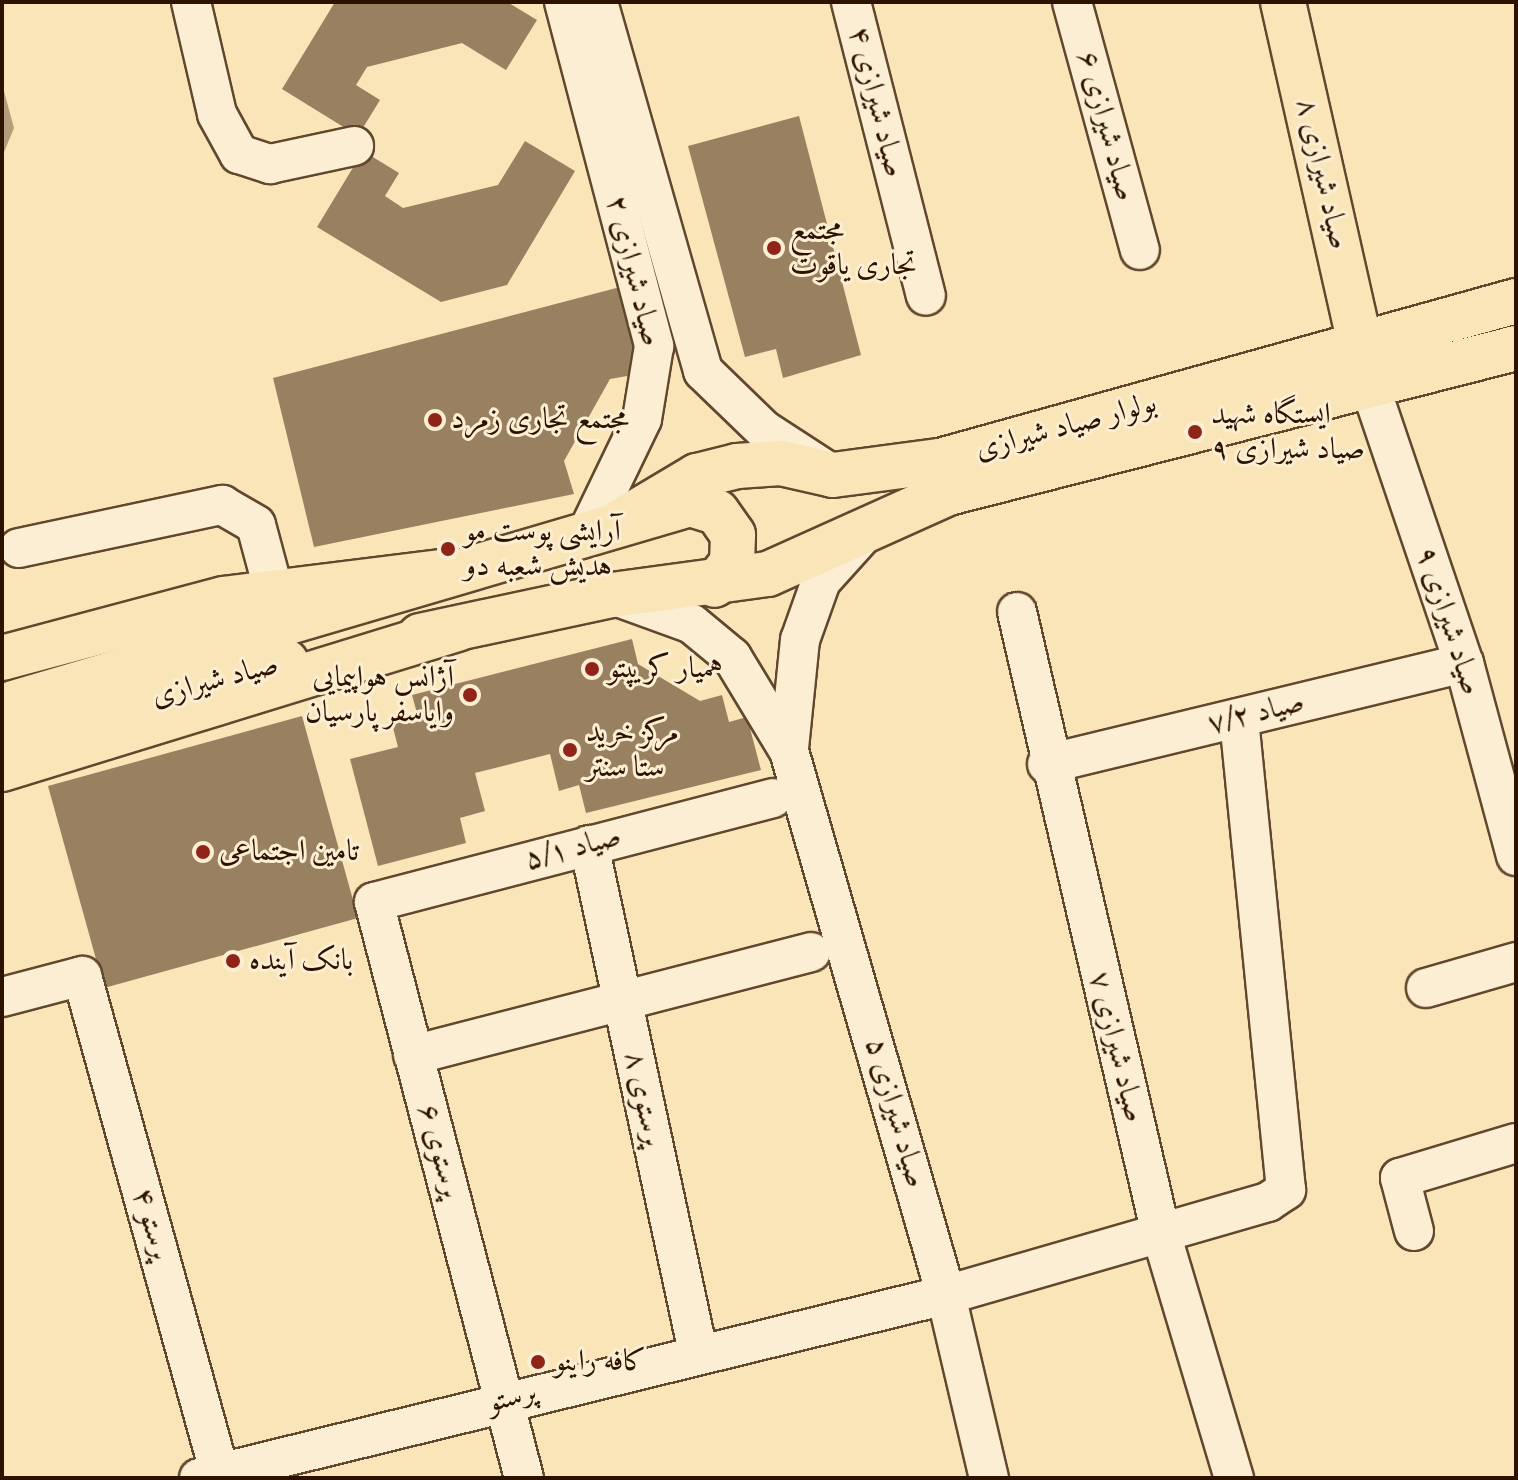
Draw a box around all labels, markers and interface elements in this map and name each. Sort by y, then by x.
street label: صیاد شیرازی ۴ [840,23,912,181]
street label: صیاد شیرازی ۶ [1069,47,1143,205]
street label: صیاد شیرازی ۸ [1287,95,1357,253]
street label: صیاد شیرازی ۲ [597,192,669,350]
place label: مجتمع تجاری یاقوت [790,213,917,284]
marker: مجتمع تجاری یاقوت [765,239,783,257]
street label: بولوار صیاد شیرازی [971,385,1161,469]
place label: ایستگاه شهید صیاد شیرازی ۹ [1211,397,1365,468]
place label: مجتمع تجاری زمرد [451,402,629,438]
marker: مجتمع تجاری زمرد [426,411,444,429]
marker: ایستگاه شهید صیاد شیرازی ۹ [1186,423,1204,441]
place label: آرایشی پوست مو هدیش شعبه دو [464,514,621,584]
marker: آرایشی پوست مو هدیش شعبه دو [439,540,457,558]
street label: صیاد شیرازی ۹ [1407,542,1489,700]
street label: صیاد شیرازی [148,647,282,715]
place label: همیار کریپتو [608,651,723,687]
place label: آژانس هواپیمایی وایاسفر پارسیان [305,660,454,730]
marker: همیار کریپتو [583,660,601,678]
street label: صیاد ۷/۲ [1204,685,1308,743]
marker: آژانس هواپیمایی وایاسفر پارسیان [461,686,479,704]
place label: مرکز خرید ستا سنتر [586,715,679,786]
marker: مرکز خرید ستا سنتر [561,741,579,759]
street label: صیاد ۵/۱ [521,819,625,879]
place label: تامین اجتماعی [219,834,359,870]
marker: تامین اجتماعی [194,843,212,861]
place label: بانک آینده [249,943,353,979]
marker: بانک آینده [224,952,242,970]
street label: صیاد شیرازی ۷ [1080,968,1152,1126]
street label: صیاد شیرازی ۵ [856,1034,934,1192]
street label: پرستوی ۸ [615,1048,671,1150]
street label: پرستوی ۶ [409,1100,469,1202]
street label: پرستو ۴ [124,1184,178,1264]
place label: کافه راینو [554,1344,647,1380]
marker: کافه راینو [529,1353,547,1371]
street label: پرستو [484,1375,540,1421]

